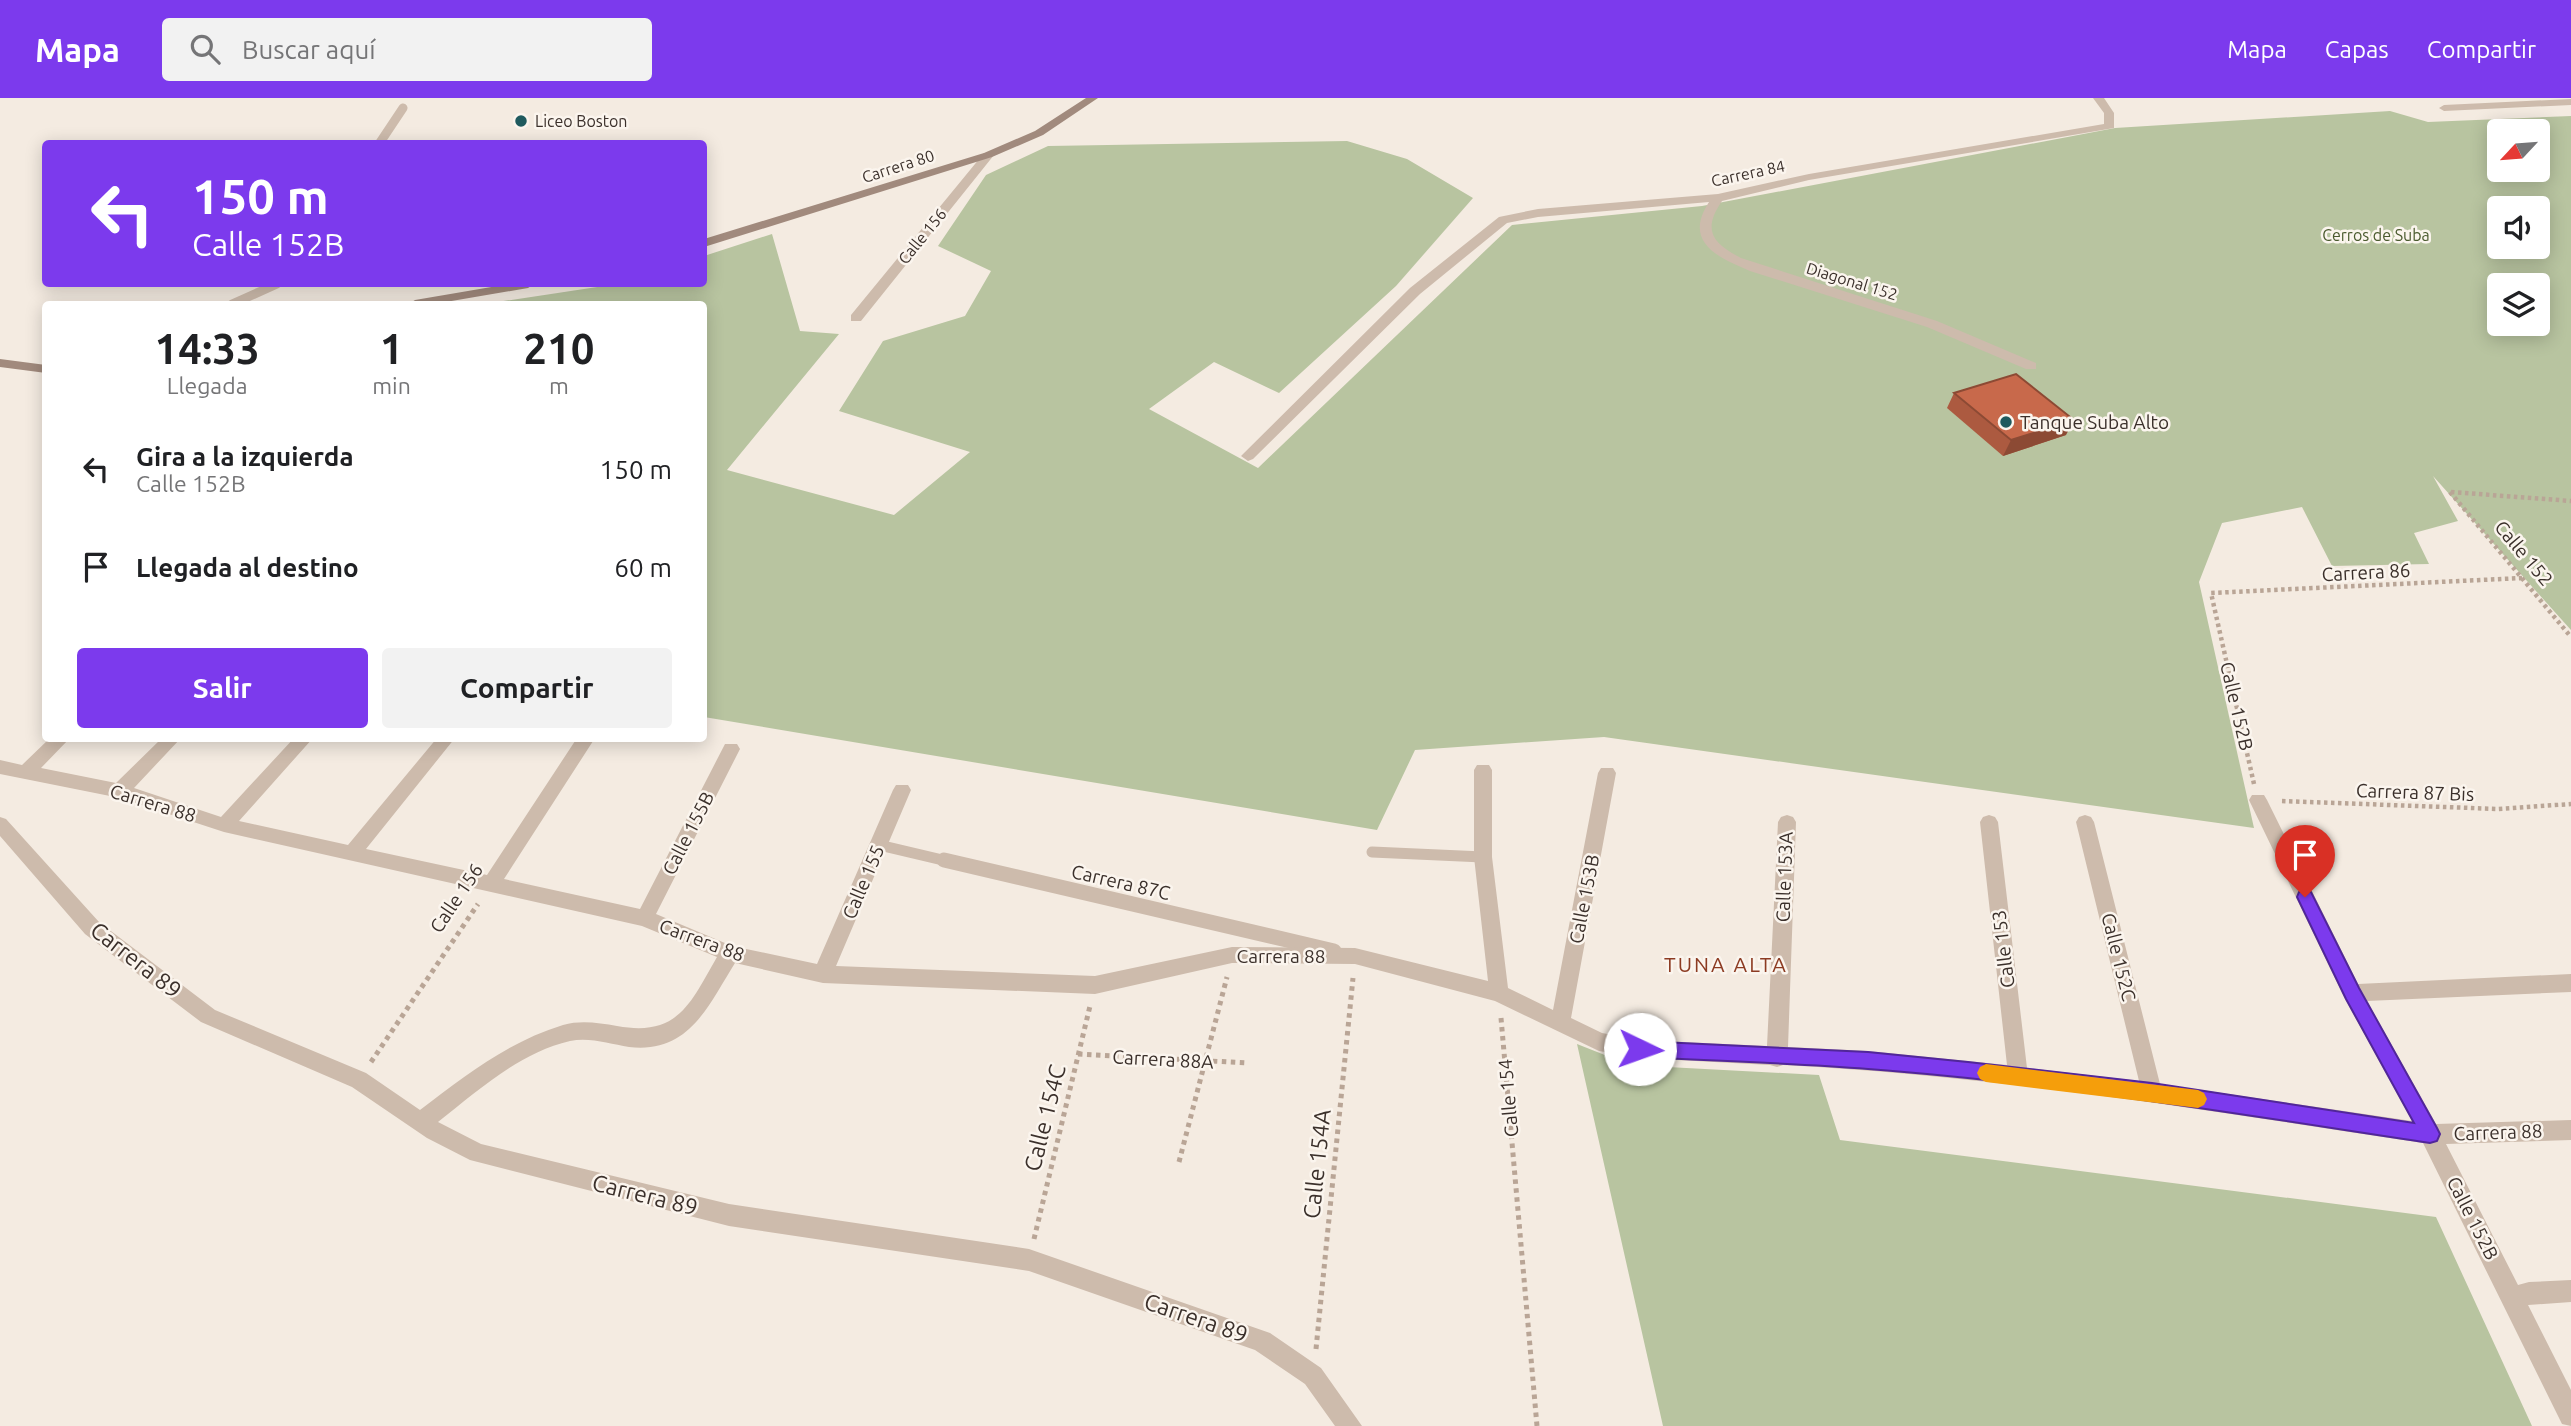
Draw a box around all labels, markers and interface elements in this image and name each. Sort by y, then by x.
search box [162,18,652,81]
icon: search [186,30,224,68]
text: Mapa [35,31,120,68]
text: Buscar aquí [242,35,376,64]
text: Mapa [2227,36,2287,63]
text: Capas [2325,36,2389,63]
text: Compartir [2427,36,2536,63]
place label: Liceo Boston [535,112,628,130]
marker: Liceo Boston [513,113,529,129]
north arrow [2487,119,2550,182]
map controls [2487,119,2550,336]
street label: Carrera 80 [860,146,936,186]
street label: Carrera 84 [1709,156,1787,190]
icon: left [77,168,168,259]
text: 150 m [192,168,329,223]
button: sound [2487,196,2550,259]
street label: Calle 156 [894,205,950,267]
text: Calle 152B [192,226,344,262]
park label: Cerros de Suba [2322,226,2430,244]
street label: Diagonal 152 [1804,259,1900,303]
button: layers [2487,273,2550,336]
text: 14:33 [155,325,260,372]
text: 1 [380,325,403,372]
text: 210 [523,325,594,372]
text: Llegada [167,373,247,398]
text: min [372,373,411,398]
text: m [549,373,569,398]
place label: Tanque Suba Alto [2020,411,2169,433]
marker: Tanque Suba Alto [1998,414,2014,430]
text: Gira a la izquierda [136,442,354,471]
icon: left [77,450,115,488]
text: 150 m [600,455,672,484]
text: Calle 152B [136,471,245,496]
street label: Calle 152 [2490,516,2558,590]
icon: arrive [77,548,115,586]
text: Llegada al destino [136,553,359,582]
text: 60 m [614,553,672,582]
street label: Carrera 86 [2321,559,2411,585]
button: Salir [77,648,368,728]
button: Compartir [382,648,672,728]
street label: Calle 152B [2216,659,2258,753]
street label: Carrera 88 [107,779,199,827]
street label: Carrera 87 Bis [2355,779,2475,805]
street label: Calle 155B [658,788,718,878]
pin [2275,825,2335,897]
street label: Calle 153A [1771,831,1797,923]
icon: arrive [2286,836,2324,874]
street label: Calle 155 [838,842,888,922]
street label: Calle 153B [1565,853,1603,945]
street label: Calle 156 [425,859,487,937]
street label: Carrera 87C [1069,860,1173,904]
street label: Calle 153 [1987,909,2019,989]
street label: Calle 152C [2097,911,2141,1004]
street label: Carrera 88 [656,914,748,966]
street label: Carrera 89 [86,917,186,1003]
street label: Carrera 88 [1236,945,1326,967]
district label: TUNA ALTA [1664,952,1788,976]
position arrow [1603,1012,1677,1086]
street label: Carrera 88A [1112,1045,1215,1073]
street label: Calle 154 [1494,1058,1522,1138]
street label: Calle 154C [1019,1062,1070,1174]
street label: Calle 154A [1298,1108,1335,1220]
street label: Carrera 88 [2453,1119,2543,1145]
street label: Carrera 89 [590,1169,700,1220]
street label: Calle 152B [2443,1173,2503,1263]
street label: Carrera 89 [1141,1288,1251,1347]

